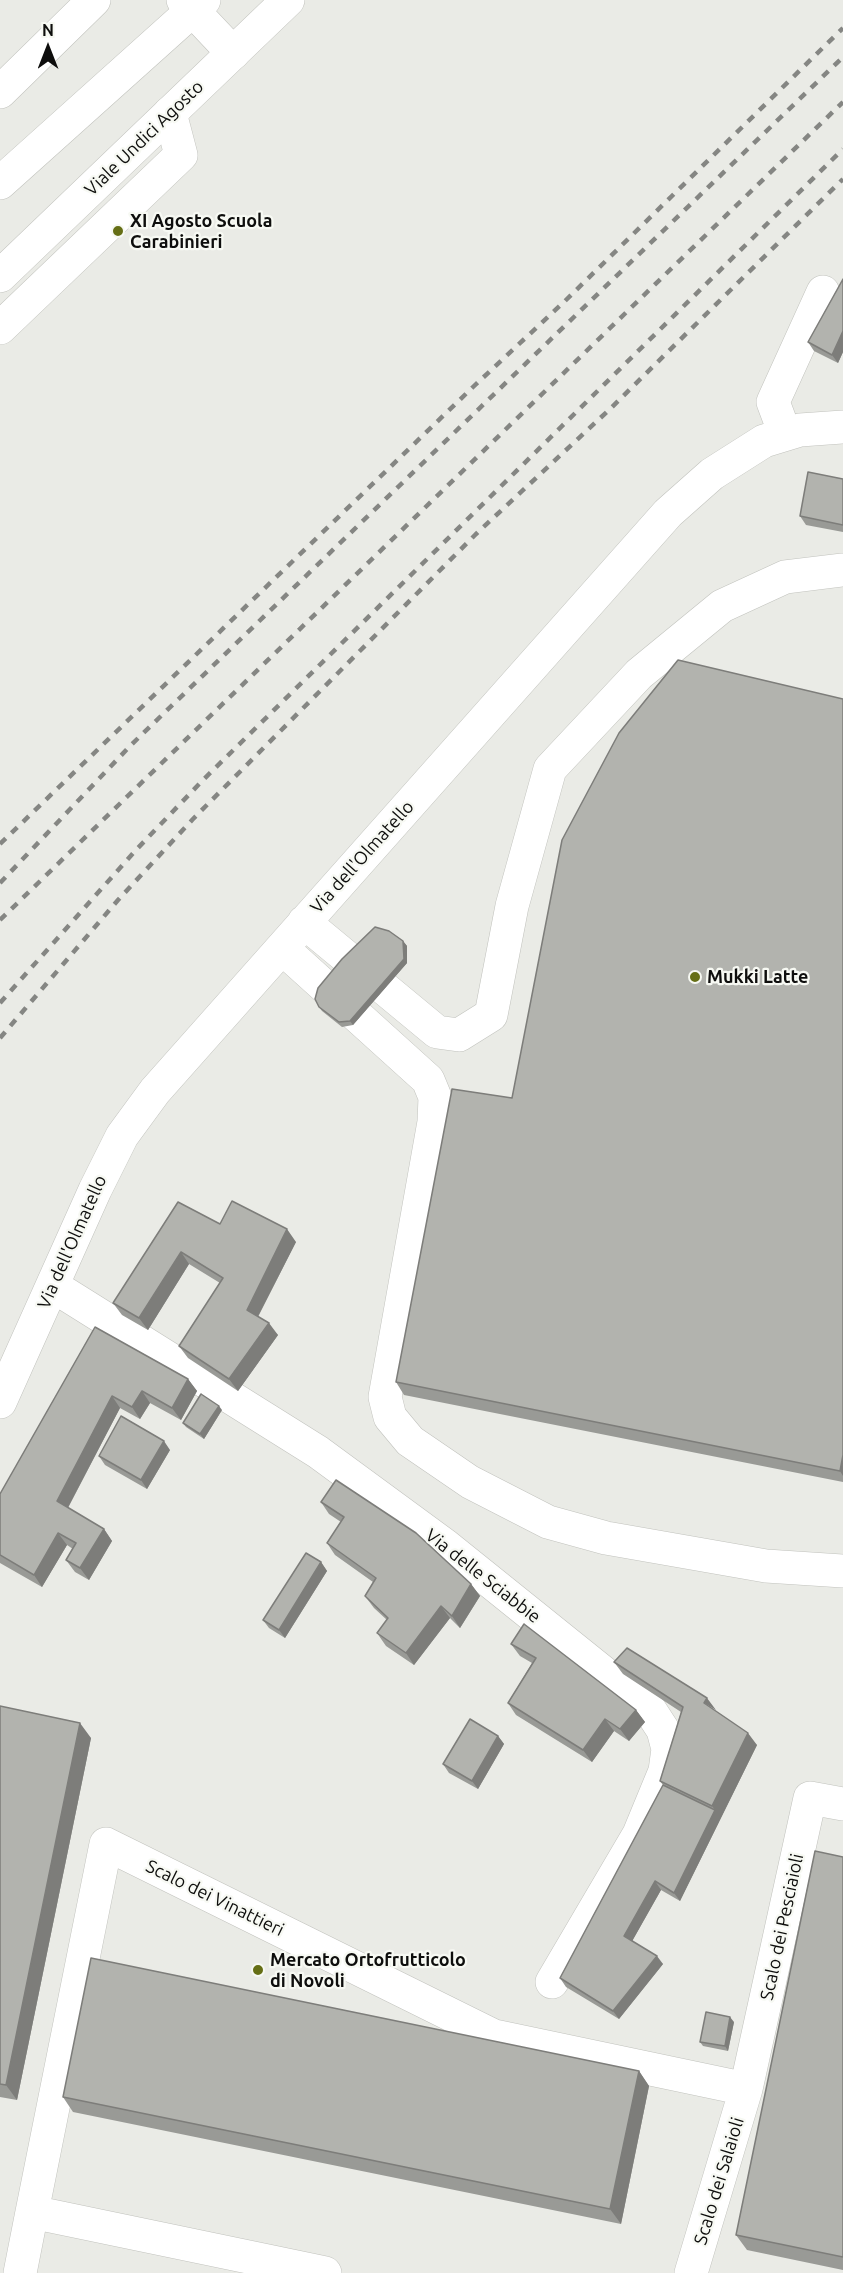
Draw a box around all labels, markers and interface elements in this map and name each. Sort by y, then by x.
north arrow [18,18,78,78]
text: N [42,21,54,39]
street label: Viale Undici Agosto [80,76,208,200]
place label: XI Agosto Scuola Carabinieri [130,210,272,252]
marker: XI Agosto Scuola Carabinieri [111,224,125,238]
street label: Via dell'Olmatello [306,796,418,918]
place label: Mukki Latte [707,966,808,988]
marker: Mukki Latte [688,970,702,984]
street label: Via dell'Olmatello [33,1172,111,1312]
street label: Via delle Sciabbie [421,1524,545,1628]
street label: Scalo dei Pesciaioli [756,1852,808,2002]
street label: Scalo dei Vinattieri [142,1855,288,1941]
place label: Mercato Ortofrutticolo di Novoli [270,1949,466,1992]
marker: Mercato Ortofrutticolo di Novoli [251,1963,265,1977]
street label: Scalo dei Salaioli [689,2115,749,2247]

